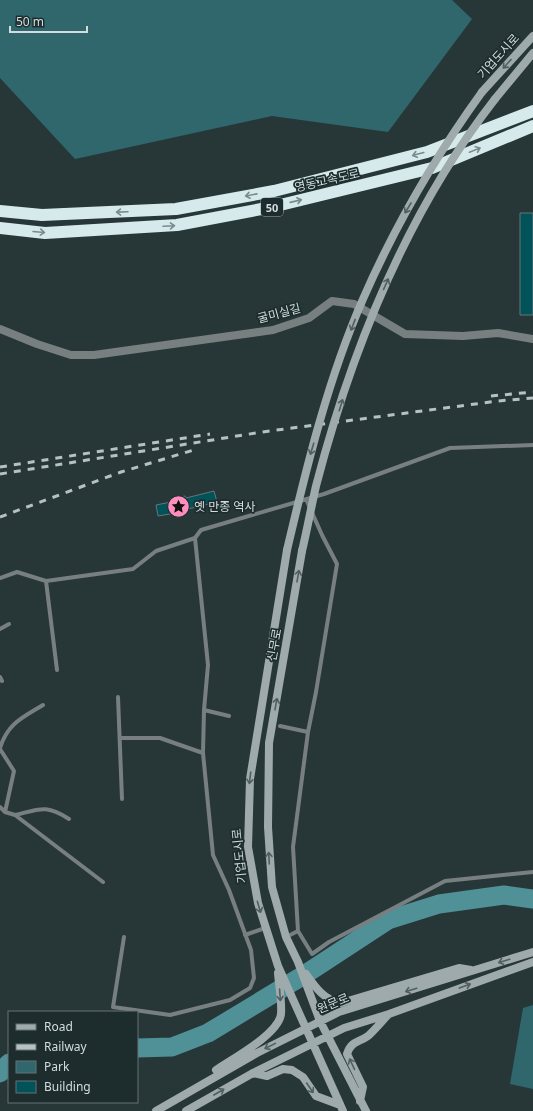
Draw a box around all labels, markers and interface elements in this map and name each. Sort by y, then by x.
scale bar [10,8,87,34]
text: 50 m [16,13,44,30]
street label: 기업도시로 [473,30,523,82]
one-way arrow [503,59,512,69]
one-way arrow [468,146,480,154]
one-way arrow [412,151,425,159]
street label: 영동고속도로 [293,164,361,196]
one-way arrow [245,191,258,199]
one-way arrow [289,197,302,205]
road number: 50 [261,198,283,216]
one-way arrow [404,202,412,214]
one-way arrow [116,208,129,215]
one-way arrow [162,222,175,229]
one-way arrow [32,228,45,236]
one-way arrow [383,278,390,290]
street label: 굴미실길 [255,299,303,327]
one-way arrow [348,319,356,331]
one-way arrow [338,399,345,412]
one-way arrow [308,442,315,455]
place icon: 옛 만종 역사 [165,493,191,519]
place label: 옛 만종 역사 [194,498,255,515]
one-way arrow [294,570,302,583]
street label: 신무로 [263,627,285,663]
one-way arrow [272,698,280,711]
one-way arrow [246,771,254,784]
street label: 기업도시로 [228,828,250,884]
one-way arrow [266,852,273,865]
one-way arrow [256,900,263,913]
one-way arrow [497,958,510,965]
one-way arrow [458,982,470,990]
one-way arrow [404,987,417,994]
one-way arrow [276,988,283,1001]
street label: 원문로 [314,989,352,1017]
legend [8,1011,138,1103]
text: Road [44,1018,73,1035]
text: Railway [44,1038,88,1055]
one-way arrow [264,1043,276,1050]
text: Park [44,1058,70,1075]
one-way arrow [348,1059,355,1071]
text: Building [44,1078,91,1095]
one-way arrow [307,1082,315,1094]
one-way arrow [213,1087,225,1095]

